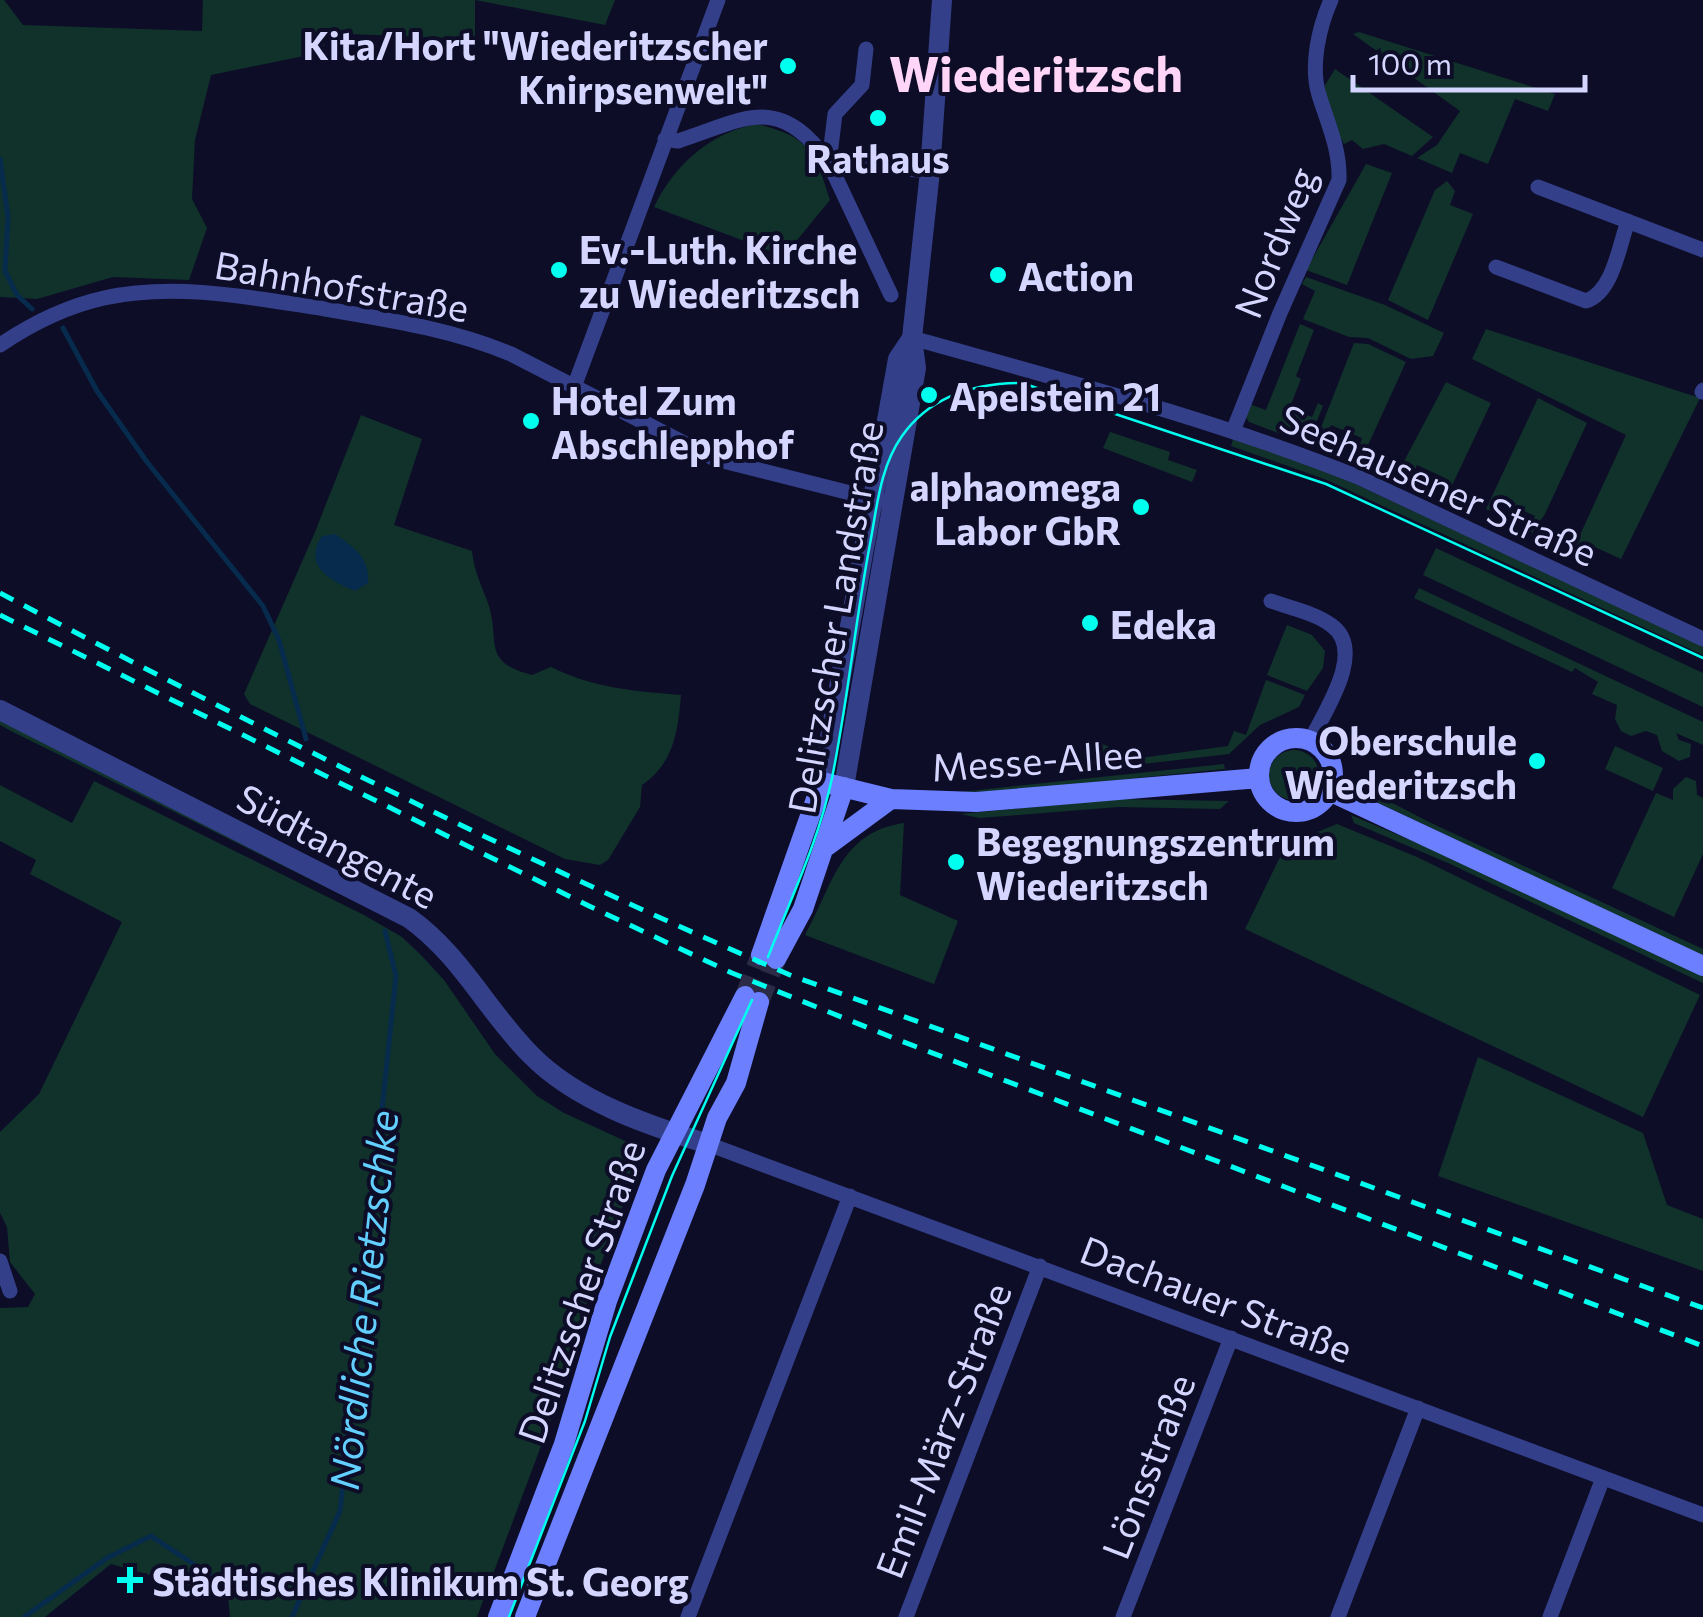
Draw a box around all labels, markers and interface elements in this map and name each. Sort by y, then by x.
place label: Kita/Hort "Wiederitzscher Knirpsenwelt" [302,21,768,112]
scale bar [1353,30,1586,92]
district label: Wiederitzsch [889,43,1183,102]
text: 100 m [1368,44,1452,81]
marker: Kita/Hort "Wiederitzscher Knirpsenwelt" [777,55,799,77]
marker: Rathaus [867,107,889,129]
place label: Rathaus [806,134,950,181]
street label: Nordweg [1223,160,1325,324]
place label: Ev.-Luth. Kirche zu Wiederitzsch [579,225,860,316]
street label: Bahnhofstraße [211,240,473,330]
place label: Action [1018,252,1134,299]
marker: Ev.-Luth. Kirche zu Wiederitzsch [548,259,570,281]
marker: Action [987,264,1009,286]
place label: Apelstein 21 [949,372,1161,419]
place label: Hotel Zum Abschlepphof [551,376,794,467]
marker: Apelstein 21 [918,384,940,406]
street label: Seehausener Straße [1273,393,1605,575]
marker: Hotel Zum Abschlepphof [520,410,542,432]
street label: Delitzscher Landstraße [776,417,892,817]
place label: alphaomega Labor GbR [909,462,1121,553]
marker: alphaomega Labor GbR [1130,496,1152,518]
place label: Edeka [1110,600,1217,647]
marker: Edeka [1079,612,1101,634]
place label: Oberschule Wiederitzsch [1284,716,1517,807]
street label: Messe-Allee [930,728,1144,790]
marker: Oberschule Wiederitzsch [1526,750,1548,772]
street label: Südtangente [230,773,446,917]
place label: Begegnungszentrum Wiederitzsch [976,817,1335,908]
marker: Begegnungszentrum Wiederitzsch [945,851,967,873]
water label: Nördliche Rietzschke [318,1108,406,1492]
street label: Delitzscher Straße [506,1133,654,1449]
street label: Dachauer Straße [1074,1225,1360,1371]
street label: Emil-März-Straße [864,1276,1020,1584]
street label: Lönsstraße [1090,1367,1204,1565]
place label: Städtisches Klinikum St. Georg [152,1557,689,1604]
marker: Städtisches Klinikum St. Georg [117,1567,143,1593]

